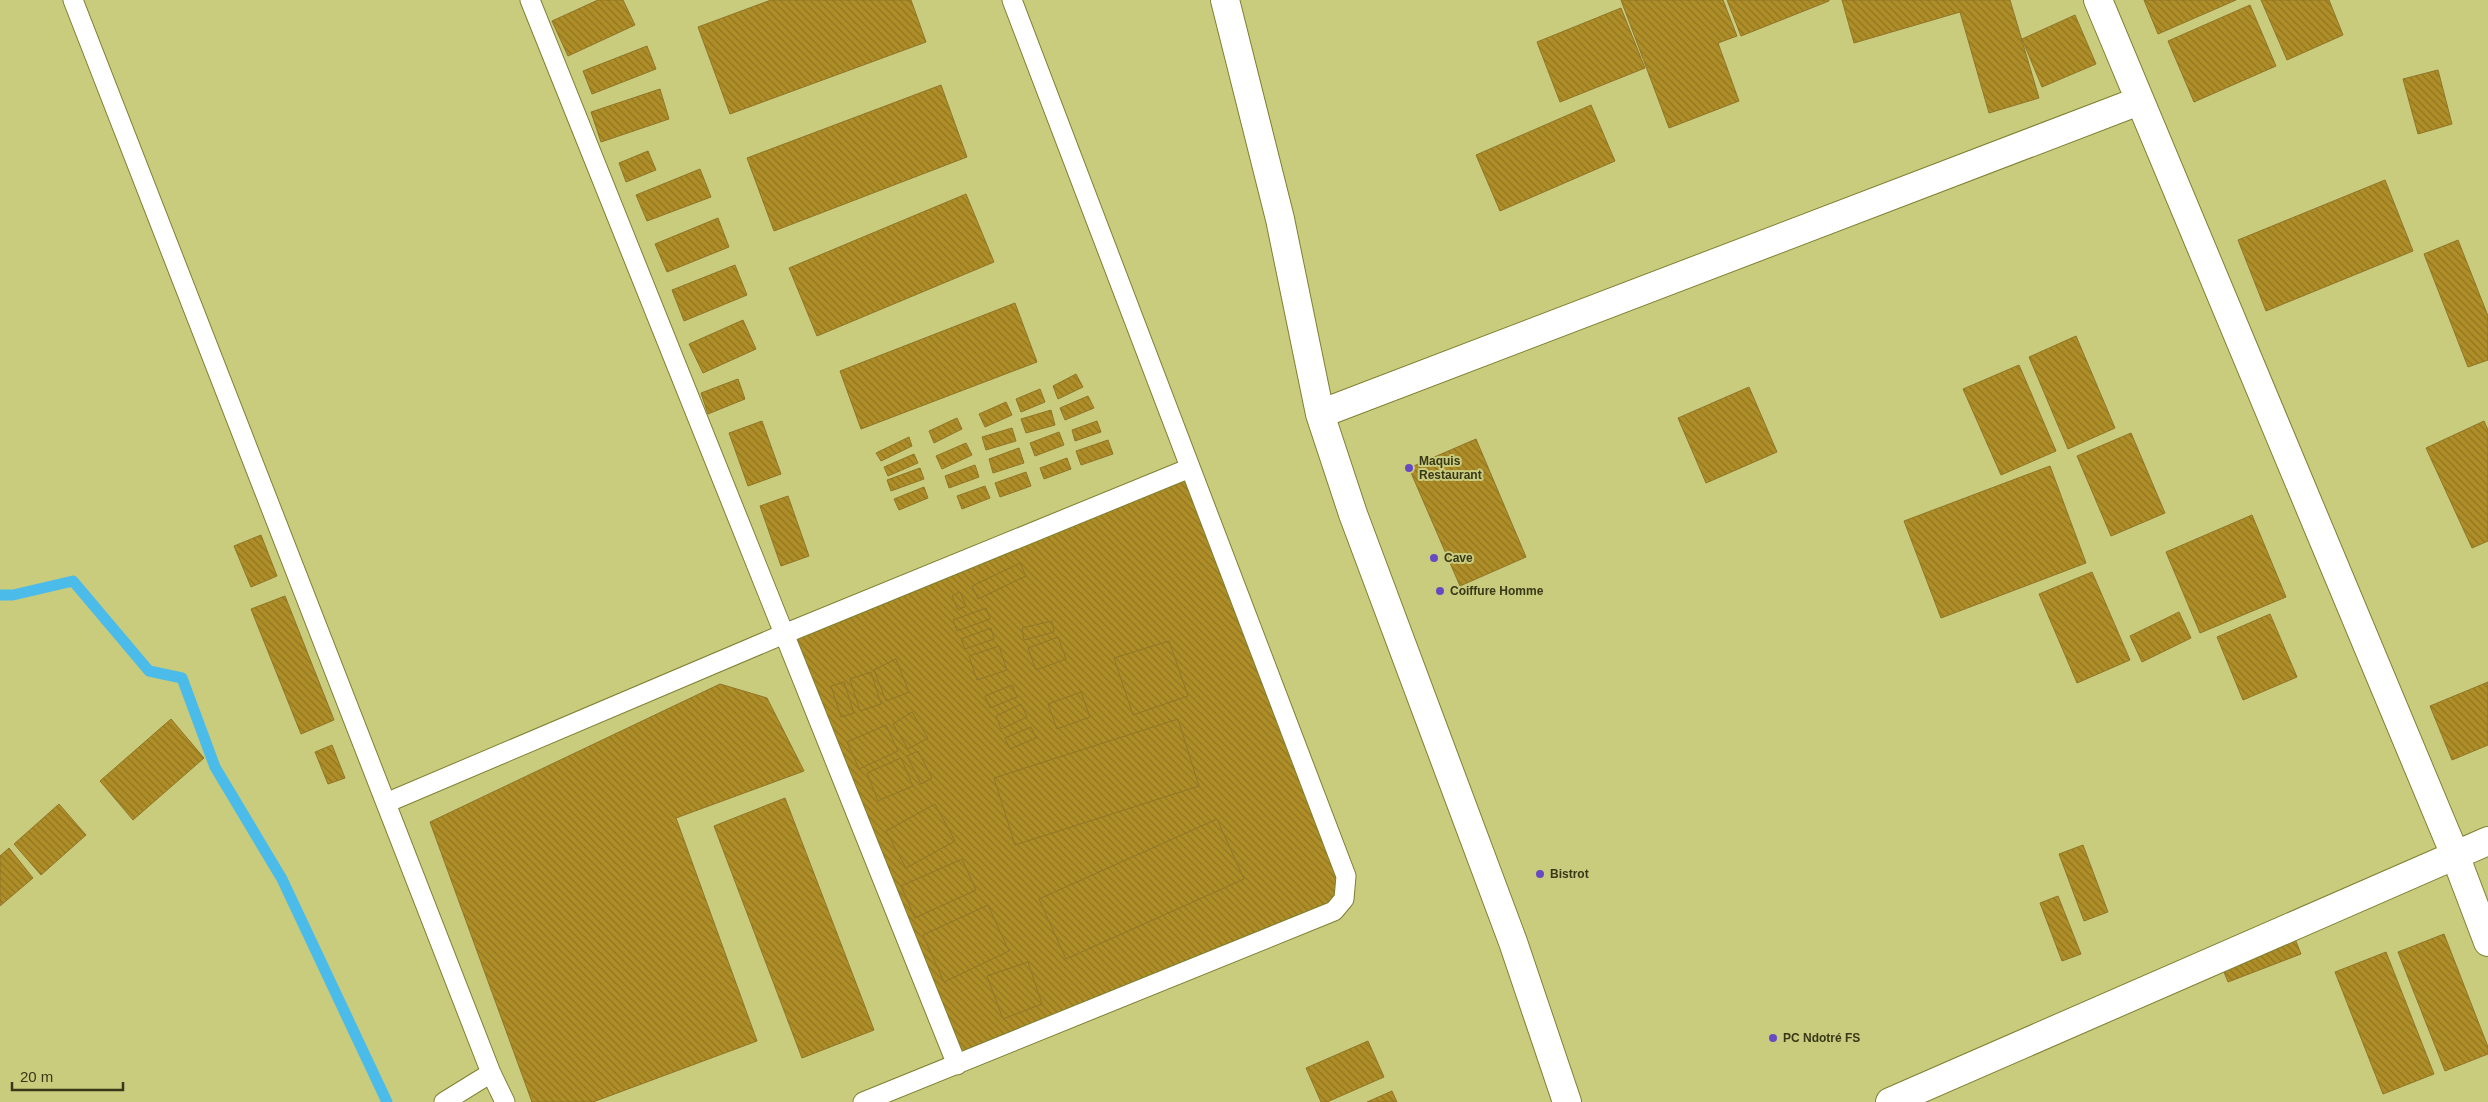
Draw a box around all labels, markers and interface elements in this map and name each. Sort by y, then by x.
place label: Maquis Restaurant [1419,454,1482,482]
marker: Maquis Restaurant [1403,462,1415,474]
place label: Cave [1444,551,1473,565]
marker: Cave [1428,552,1440,564]
place label: Coiffure Homme [1450,584,1544,598]
marker: Coiffure Homme [1434,585,1446,597]
place label: Bistrot [1550,867,1589,881]
marker: Bistrot [1534,868,1546,880]
place label: PC Ndotré FS [1783,1031,1860,1045]
marker: PC Ndotré FS [1767,1032,1779,1044]
scale bar [12,1060,124,1092]
text: 20 m [20,1068,53,1085]

